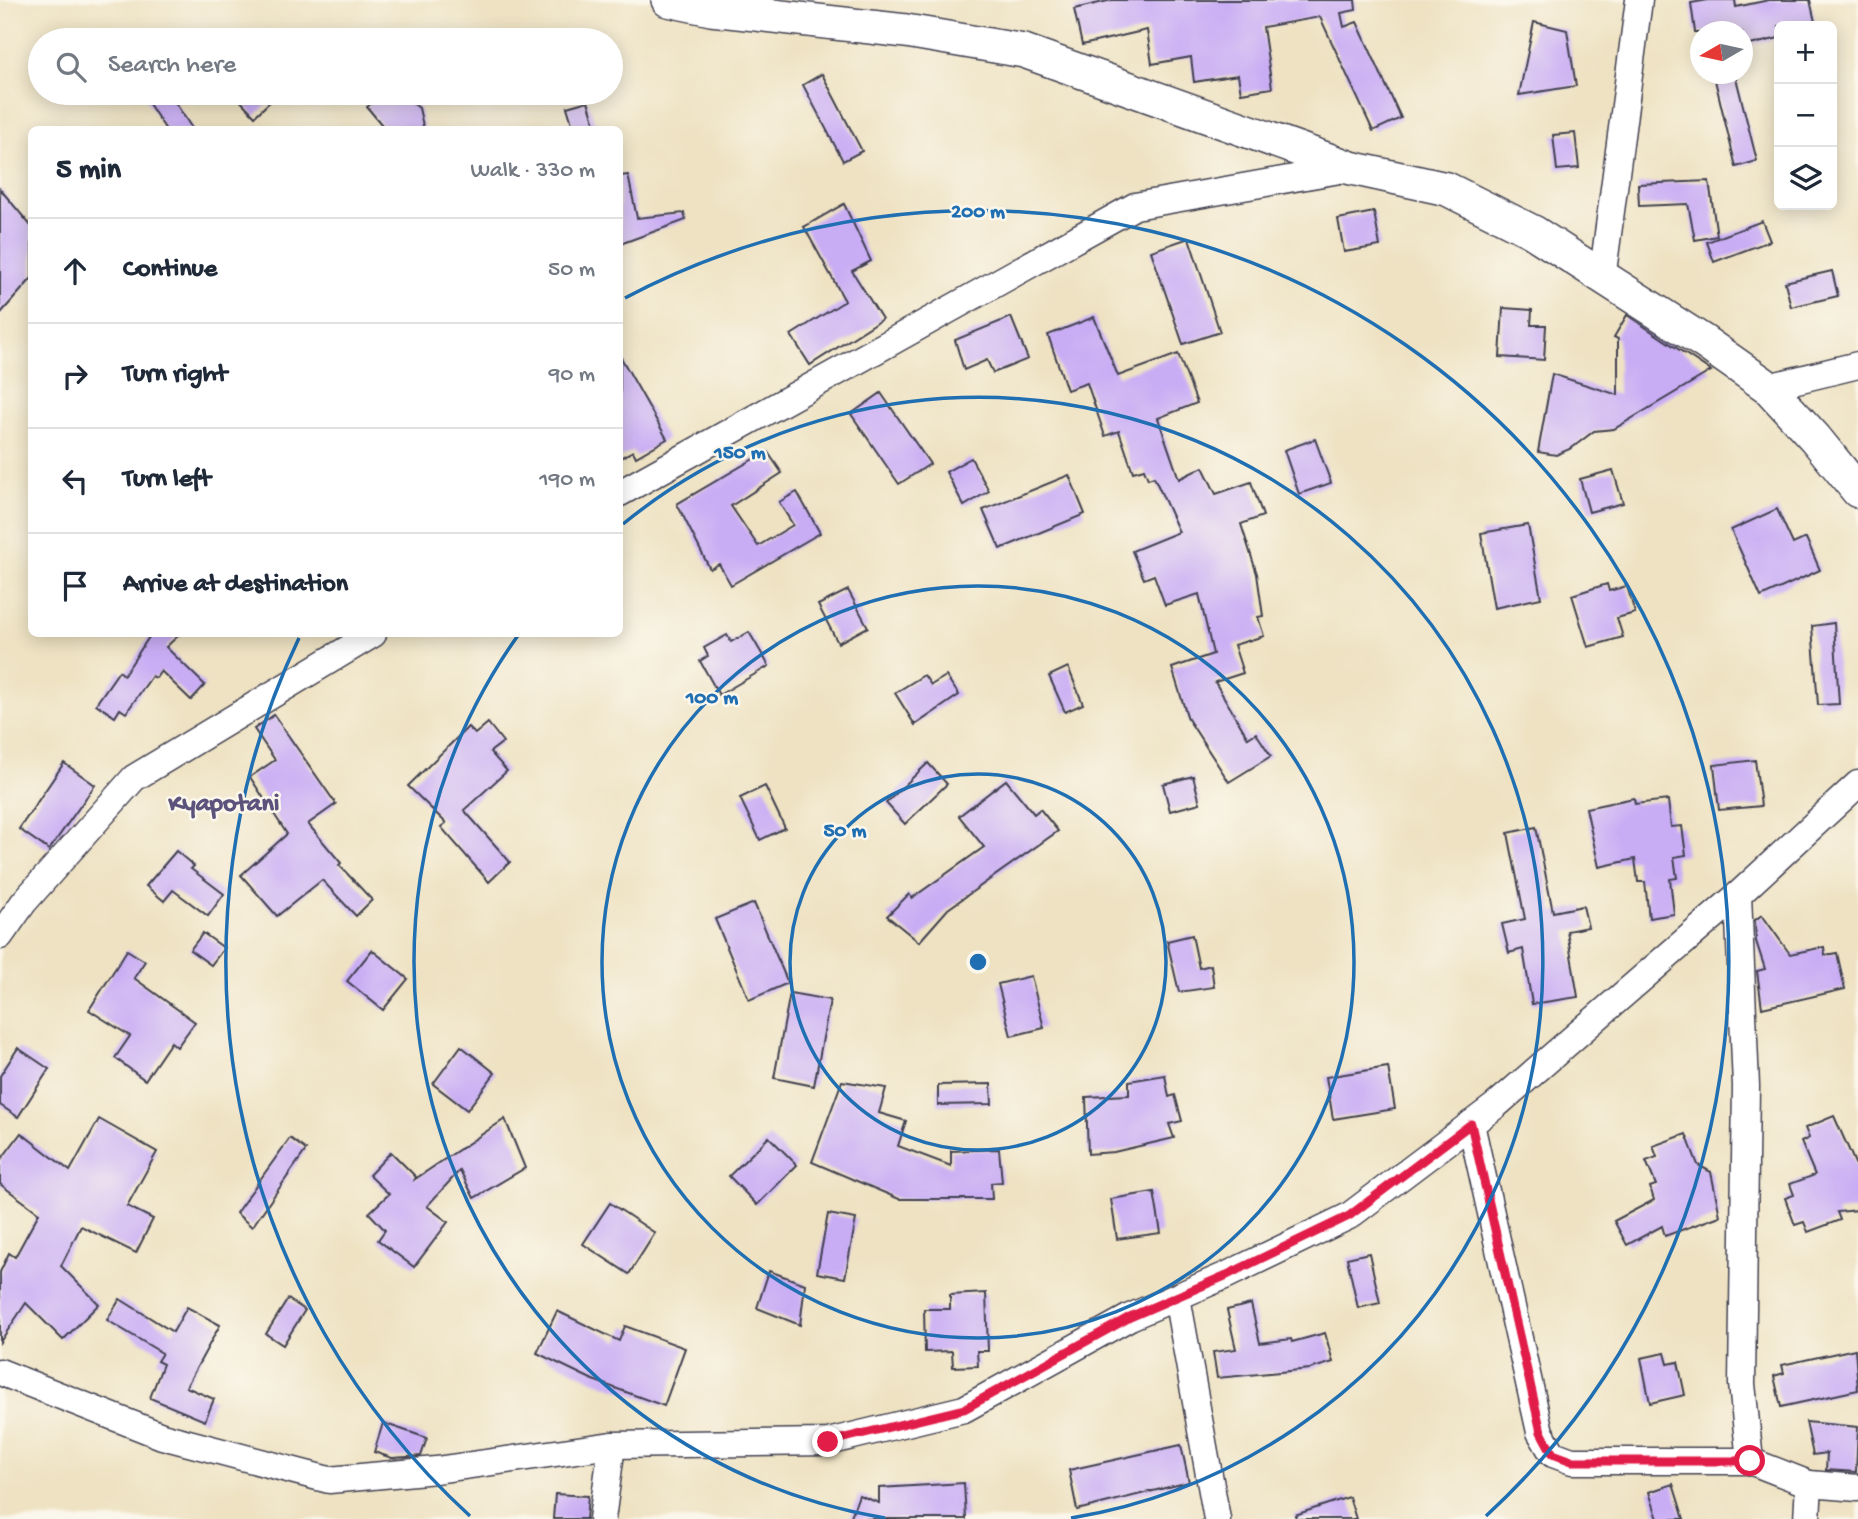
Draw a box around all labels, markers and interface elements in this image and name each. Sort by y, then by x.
north arrow [1690,21,1753,84]
map controls [1774,21,1837,210]
button: + [1774,21,1837,84]
search box [28,28,623,105]
icon: search [52,48,90,86]
text: Search here [108,51,236,82]
button: − [1774,84,1837,147]
button: layers [1774,147,1837,210]
text: 5 min [56,154,121,189]
text: Walk · 330 m [471,158,595,185]
text: 200 m [951,201,1005,226]
icon: ahead [56,252,94,290]
text: Continue [123,255,217,286]
text: 50 m [548,257,595,284]
icon: right [56,357,94,395]
text: Turn right [123,360,227,391]
text: 90 m [549,362,595,389]
text: 150 m [713,442,766,467]
icon: left [56,462,94,500]
text: Turn left [123,465,211,496]
text: 190 m [539,467,595,494]
icon: arrive [56,567,94,605]
text: Arrive at destination [123,570,348,601]
text: 100 m [685,687,738,712]
district label: Kyapotani [168,790,279,821]
text: 50 m [824,820,867,845]
centre of rings [966,950,990,974]
route end [812,1426,843,1457]
route start [1734,1445,1765,1476]

